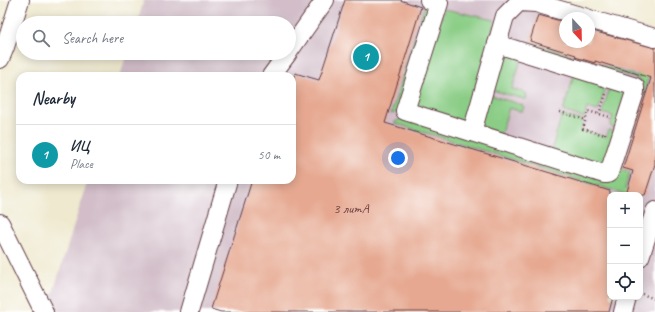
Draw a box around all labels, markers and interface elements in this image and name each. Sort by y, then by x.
north arrow [559,12,595,48]
search box [16,16,296,60]
icon: search [30,27,52,49]
text: Search here [62,29,123,48]
pin: 1 [353,42,379,72]
text: Nearby [32,88,75,109]
text: ИЦ [70,137,90,156]
text: 1 [42,147,48,163]
text: 50 m [258,147,280,163]
your location [388,148,408,168]
text: Place [70,156,93,172]
map controls [607,192,643,300]
button: + [607,192,643,228]
house number: 3 литА [333,200,370,217]
button: − [607,228,643,264]
button: locate [607,264,643,300]

